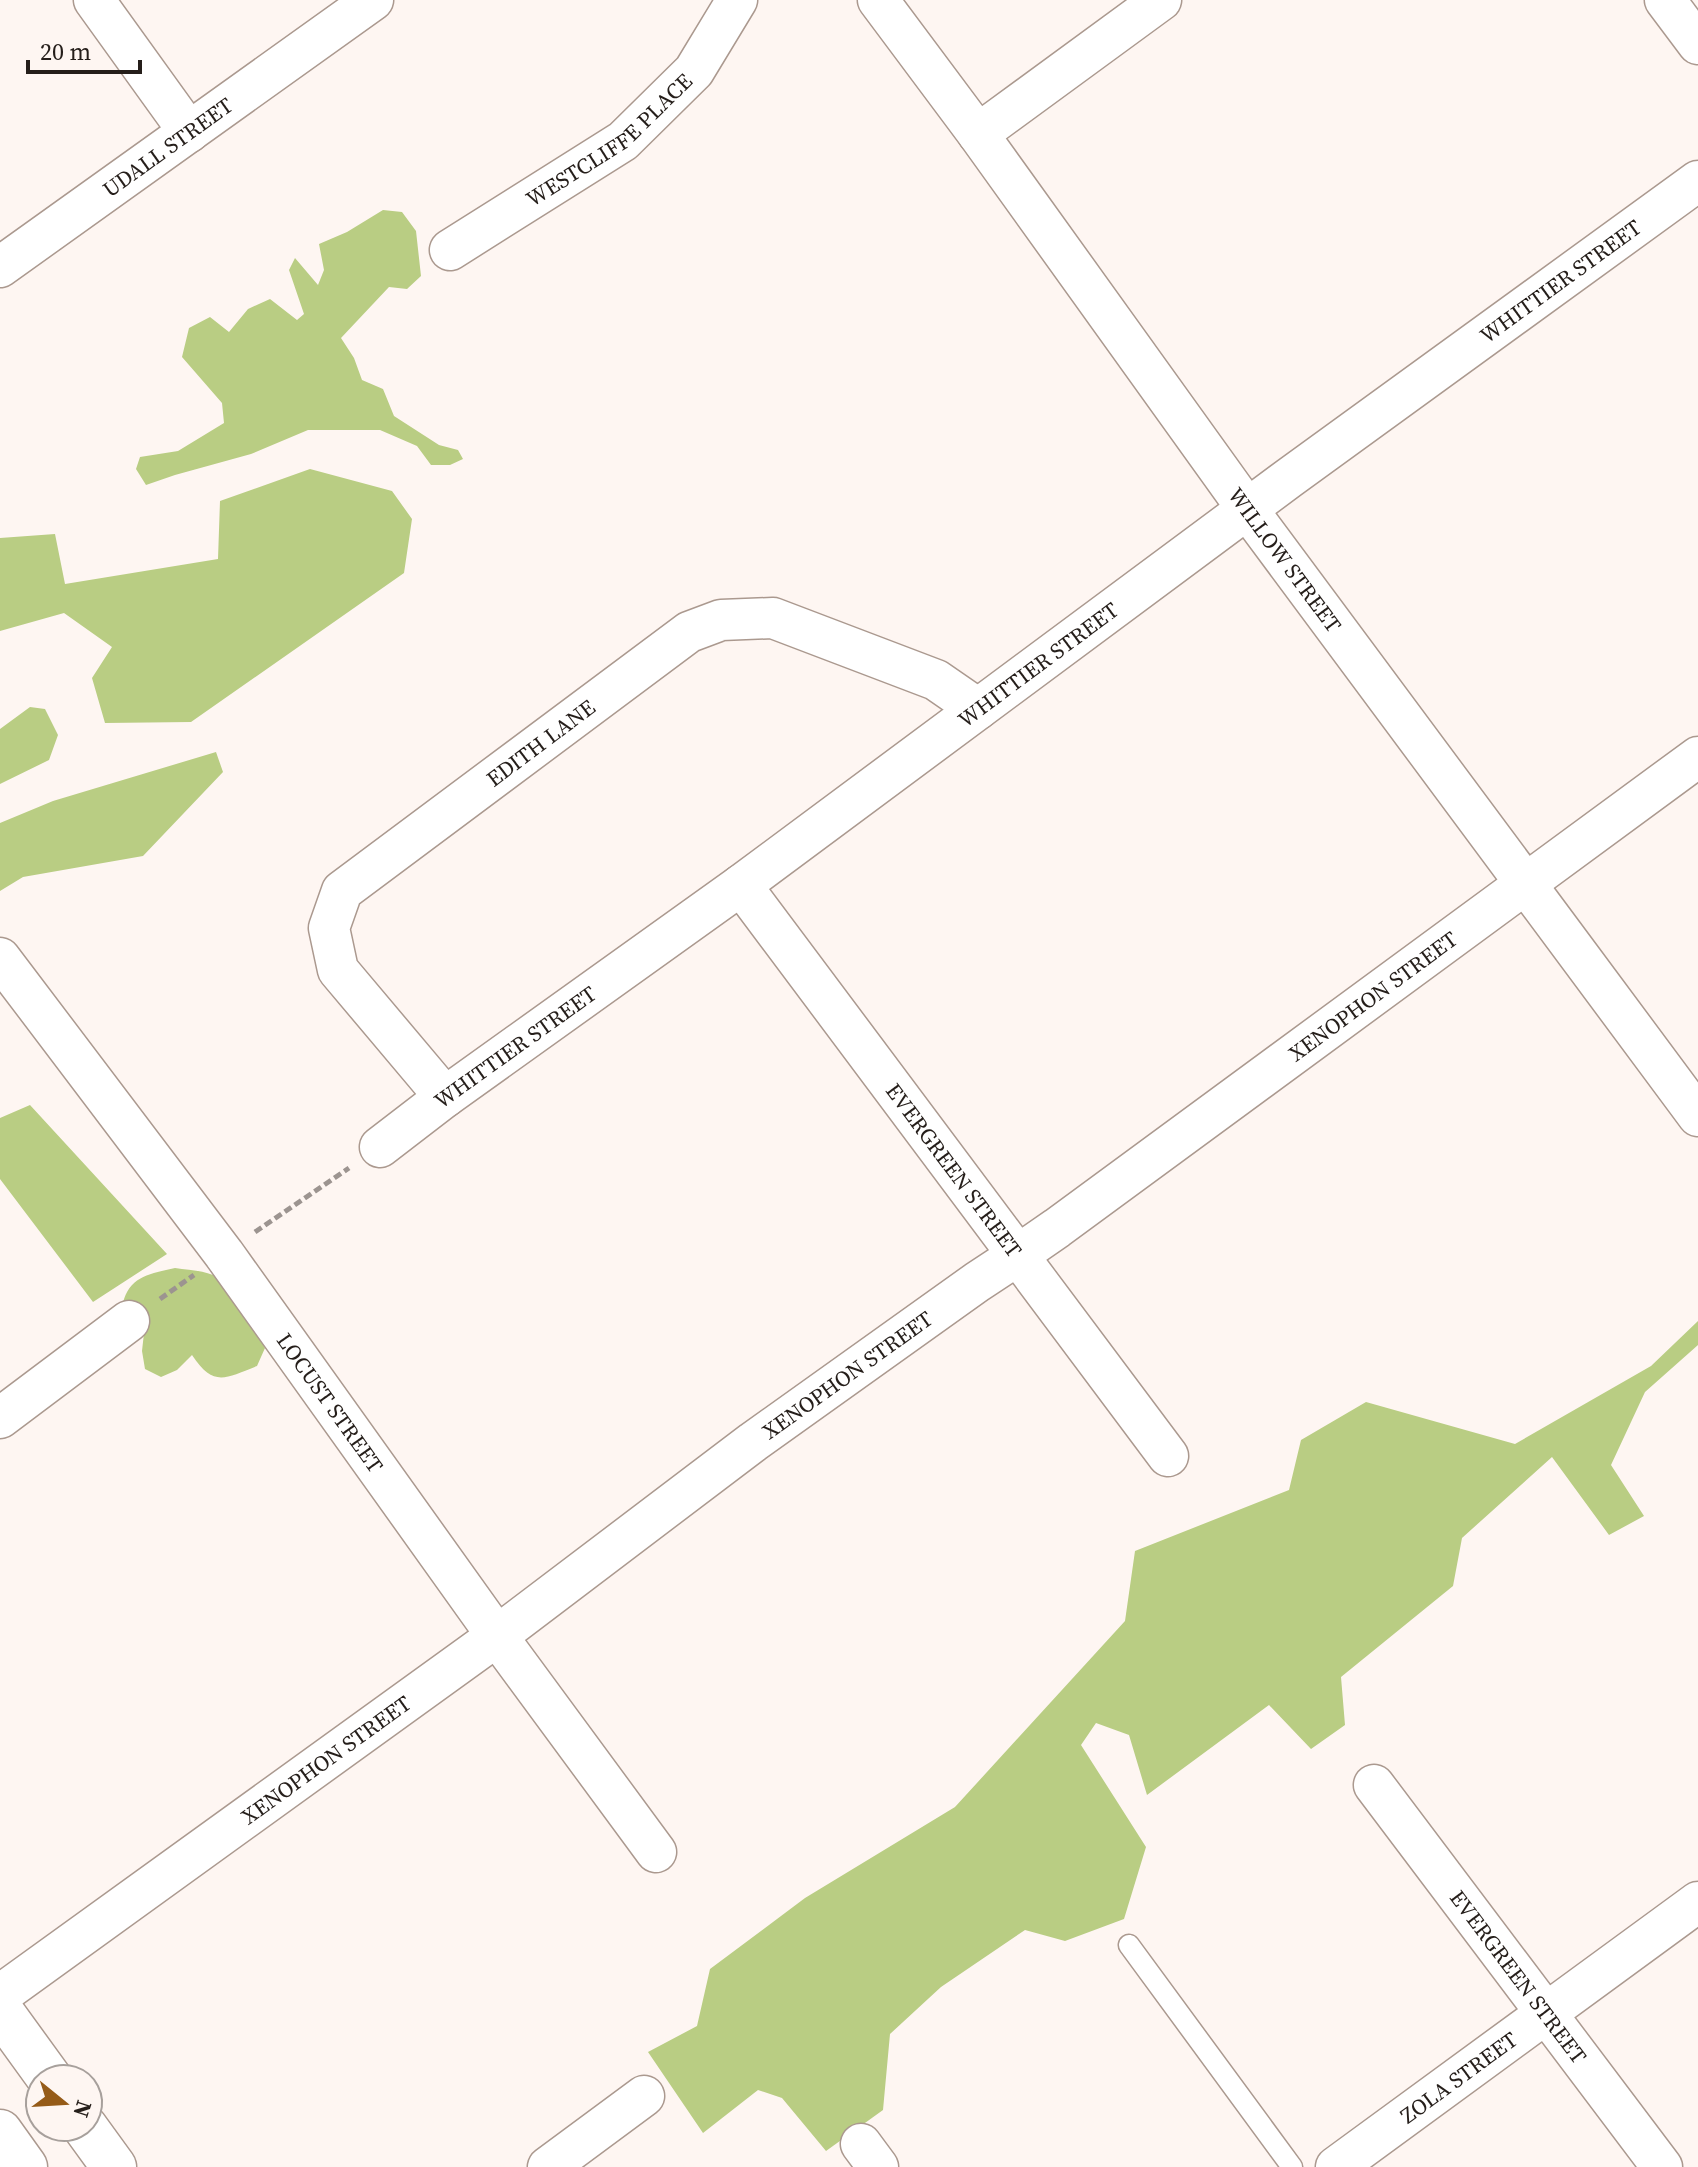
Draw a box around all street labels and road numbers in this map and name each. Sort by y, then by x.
street label: WESTCLIFFE PLACE [520,66,699,214]
street label: UDALL STREET [96,90,239,204]
street label: WHITTIER STREET [1473,212,1647,350]
street label: WILLOW STREET [1221,481,1349,638]
street label: WHITTIER STREET [952,595,1124,734]
street label: EDITH LANE [480,692,601,793]
street label: XENOPHON STREET [1282,924,1463,1068]
street label: WHITTIER STREET [428,979,602,1115]
street label: EVERGREEN STREET [879,1077,1029,1263]
street label: XENOPHON STREET [756,1304,938,1446]
street label: LOCUST STREET [270,1327,391,1479]
street label: XENOPHON STREET [235,1688,417,1831]
street label: EVERGREEN STREET [1443,1884,1594,2070]
street label: ZOLA STREET [1394,2024,1523,2130]

